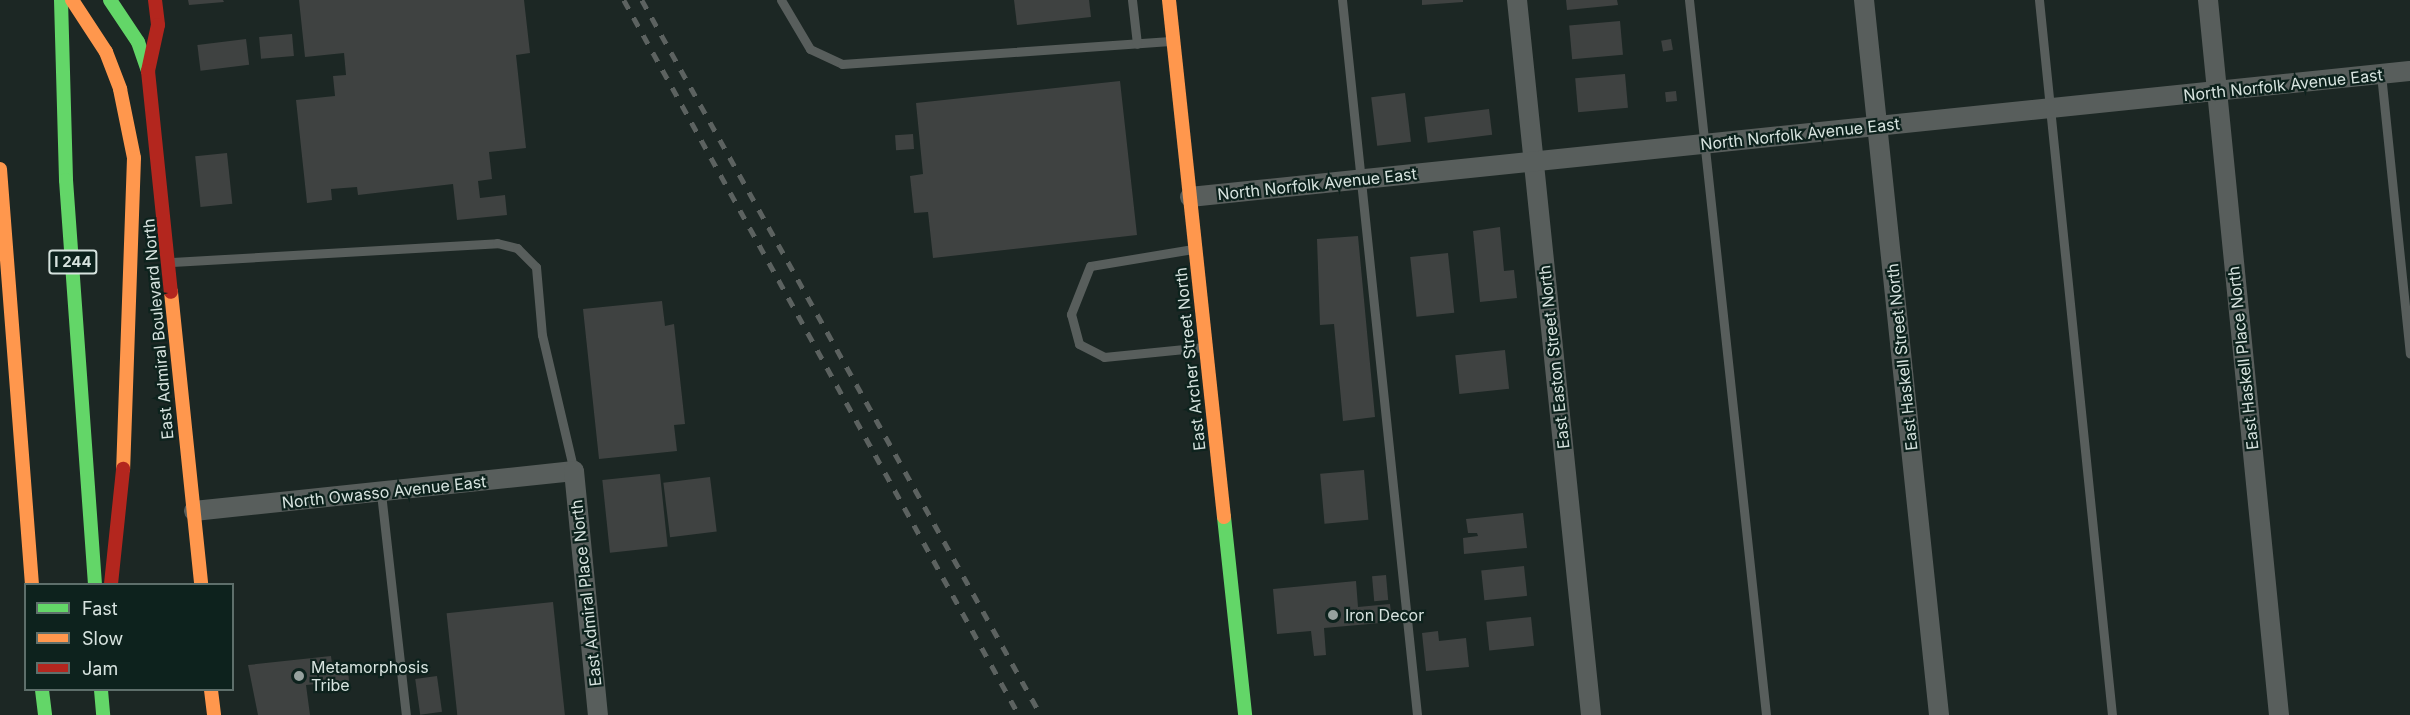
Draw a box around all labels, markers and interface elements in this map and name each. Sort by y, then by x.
street label: North Norfolk Avenue East [2182,65,2384,105]
street label: North Norfolk Avenue East [1699,114,1901,154]
street label: North Norfolk Avenue East [1216,164,1418,204]
street label: East Admiral Boulevard North [139,218,177,440]
road number: I 244 [48,250,98,274]
street label: East Haskell Street North [1883,262,1921,452]
street label: East Easton Street North [1535,264,1573,450]
street label: East Haskell Place North [2224,265,2262,451]
street label: East Archer Street North [1171,266,1209,452]
street label: North Owasso Avenue East [281,472,487,512]
street label: East Admiral Place North [567,499,605,687]
legend [24,583,234,691]
text: Fast [82,598,118,619]
place label: Iron Decor [1345,605,1424,625]
marker: Iron Decor [1326,608,1340,622]
text: Slow [82,628,123,649]
place label: Metamorphosis Tribe [311,657,429,695]
text: Jam [82,658,118,679]
marker: Metamorphosis Tribe [292,669,306,683]

